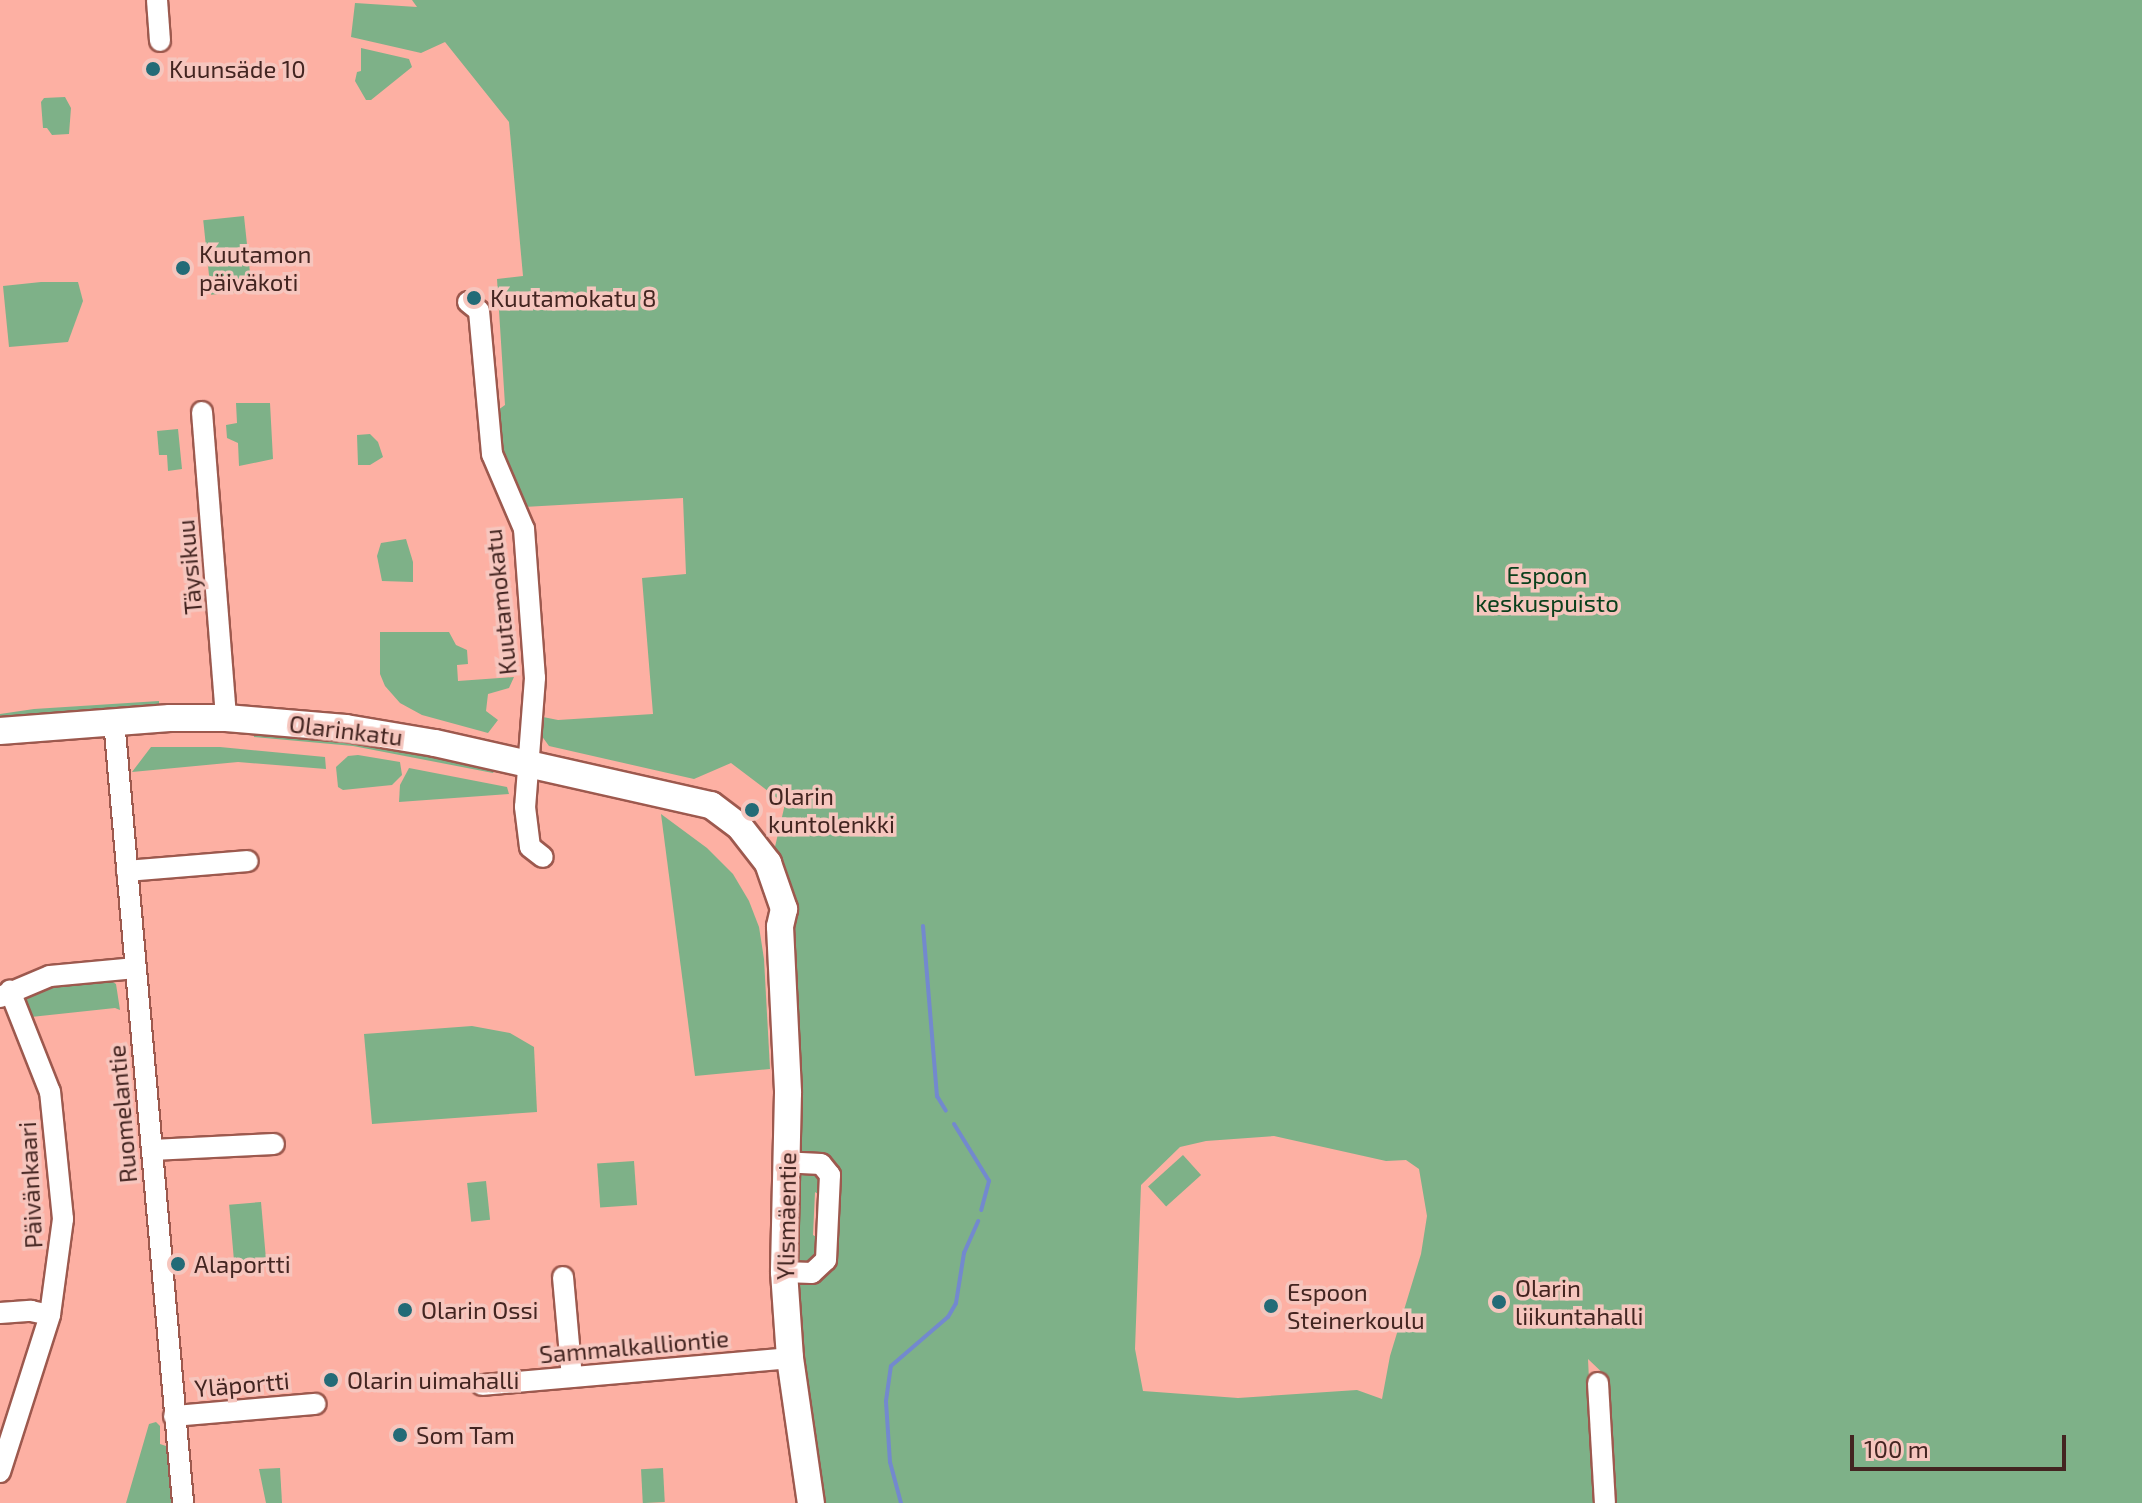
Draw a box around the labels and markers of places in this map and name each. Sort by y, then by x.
place label: Kuunsäde 10 [169,55,306,83]
marker: Kuunsäde 10 [144,60,162,78]
place label: Kuutamon päiväkoti [199,240,311,296]
marker: Kuutamon päiväkoti [174,259,192,277]
place label: Kuutamokatu 8 [490,284,657,312]
marker: Kuutamokatu 8 [465,289,483,307]
place label: Olarin kuntolenkki [768,782,895,838]
marker: Olarin kuntolenkki [743,801,761,819]
place label: Alaportti [194,1250,291,1278]
marker: Alaportti [169,1255,187,1273]
place label: Olarin liikuntahalli [1515,1274,1644,1330]
place label: Espoon Steinerkoulu [1287,1278,1425,1334]
marker: Olarin liikuntahalli [1490,1293,1508,1311]
place label: Olarin Ossi [421,1296,539,1324]
marker: Espoon Steinerkoulu [1262,1297,1280,1315]
marker: Olarin Ossi [396,1301,414,1319]
place label: Olarin uimahalli [347,1366,519,1394]
marker: Olarin uimahalli [322,1371,340,1389]
place label: Som Tam [416,1421,515,1449]
marker: Som Tam [391,1426,409,1444]

